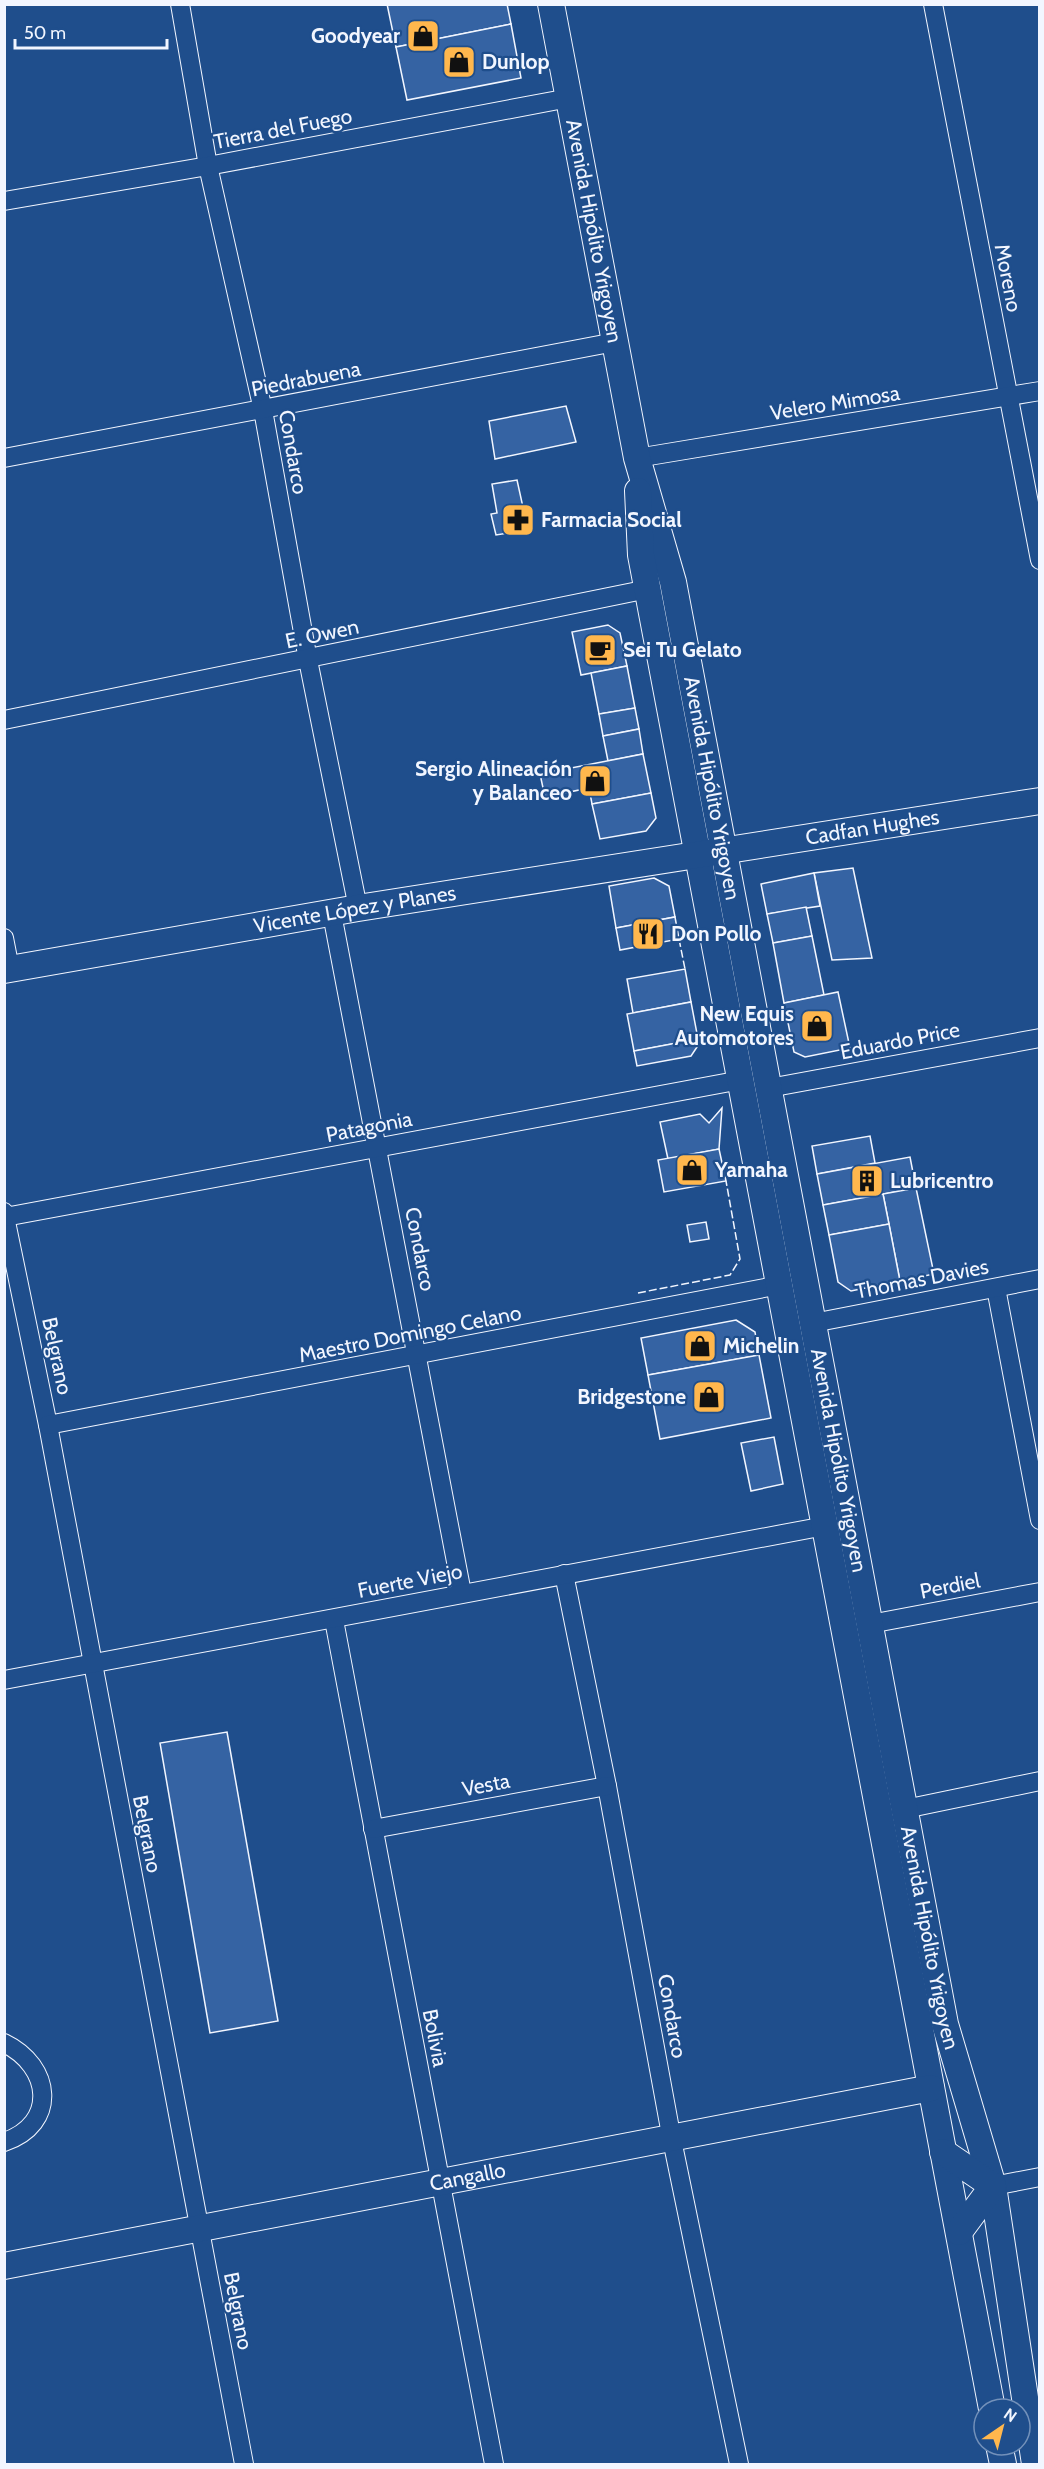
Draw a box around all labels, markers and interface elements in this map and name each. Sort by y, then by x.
scale bar [15,12,166,50]
shop icon: Goodyear [405,18,441,54]
text: 50 m [24,22,66,44]
place label: Goodyear [311,23,400,48]
shop icon: Dunlop [441,44,477,80]
place label: Dunlop [482,49,550,74]
street label: Tierra del Fuego [212,103,354,154]
street label: Avenida Hipólito Yrigoyen [561,117,628,345]
street label: Moreno [990,242,1027,314]
street label: Piedrabuena [249,356,363,401]
street label: Velero Mimosa [768,380,901,425]
street label: Condarco [274,408,313,496]
pharmacy icon: Farmacia Social [500,502,536,538]
place label: Farmacia Social [541,507,682,532]
street label: E. Owen [283,614,361,653]
cafe icon: Sei Tu Gelato [582,632,618,668]
place label: Sei Tu Gelato [623,637,742,662]
street label: Avenida Hipólito Yrigoyen [679,674,746,902]
place label: Sergio Alineación y Balanceo [415,756,572,805]
shop icon: Sergio Alineación y Balanceo [577,763,613,799]
street label: Cadfan Hughes [804,804,941,850]
street label: Vicente López y Planes [251,880,458,938]
restaurant icon: Don Pollo [630,916,666,952]
place label: Don Pollo [671,921,761,946]
place label: New Equis Automotores [675,1001,794,1050]
shop icon: New Equis Automotores [799,1008,835,1044]
street label: Eduardo Price [838,1017,962,1064]
street label: Patagonia [324,1106,414,1147]
shop icon: Yamaha [674,1152,710,1188]
place label: Yamaha [714,1157,788,1182]
building icon: Lubricentro [849,1163,885,1199]
place label: Lubricentro [890,1168,994,1193]
street label: Condarco [400,1205,441,1293]
street label: Thomas Davies [853,1253,991,1304]
street label: Maestro Domingo Celano [297,1300,523,1367]
street label: Belgrano [37,1315,78,1397]
shop icon: Michelin [682,1328,718,1364]
place label: Michelin [723,1333,799,1358]
street label: Avenida Hipólito Yrigoyen [806,1346,873,1574]
shop icon: Bridgestone [691,1379,727,1415]
place label: Bridgestone [577,1384,686,1409]
street label: Fuerte Viejo [356,1558,464,1604]
street label: Perdiel [918,1567,982,1604]
street label: Vesta [460,1768,512,1801]
street label: Belgrano [128,1793,167,1875]
street label: Avenida Hipólito Yrigoyen [896,1824,965,2052]
street label: Condarco [653,1972,692,2060]
street label: Bolivia [418,2007,453,2069]
street label: Cangallo [427,2157,507,2196]
street label: Belgrano [219,2270,258,2352]
north arrow [972,2397,1032,2457]
text: N [1000,2404,1020,2426]

